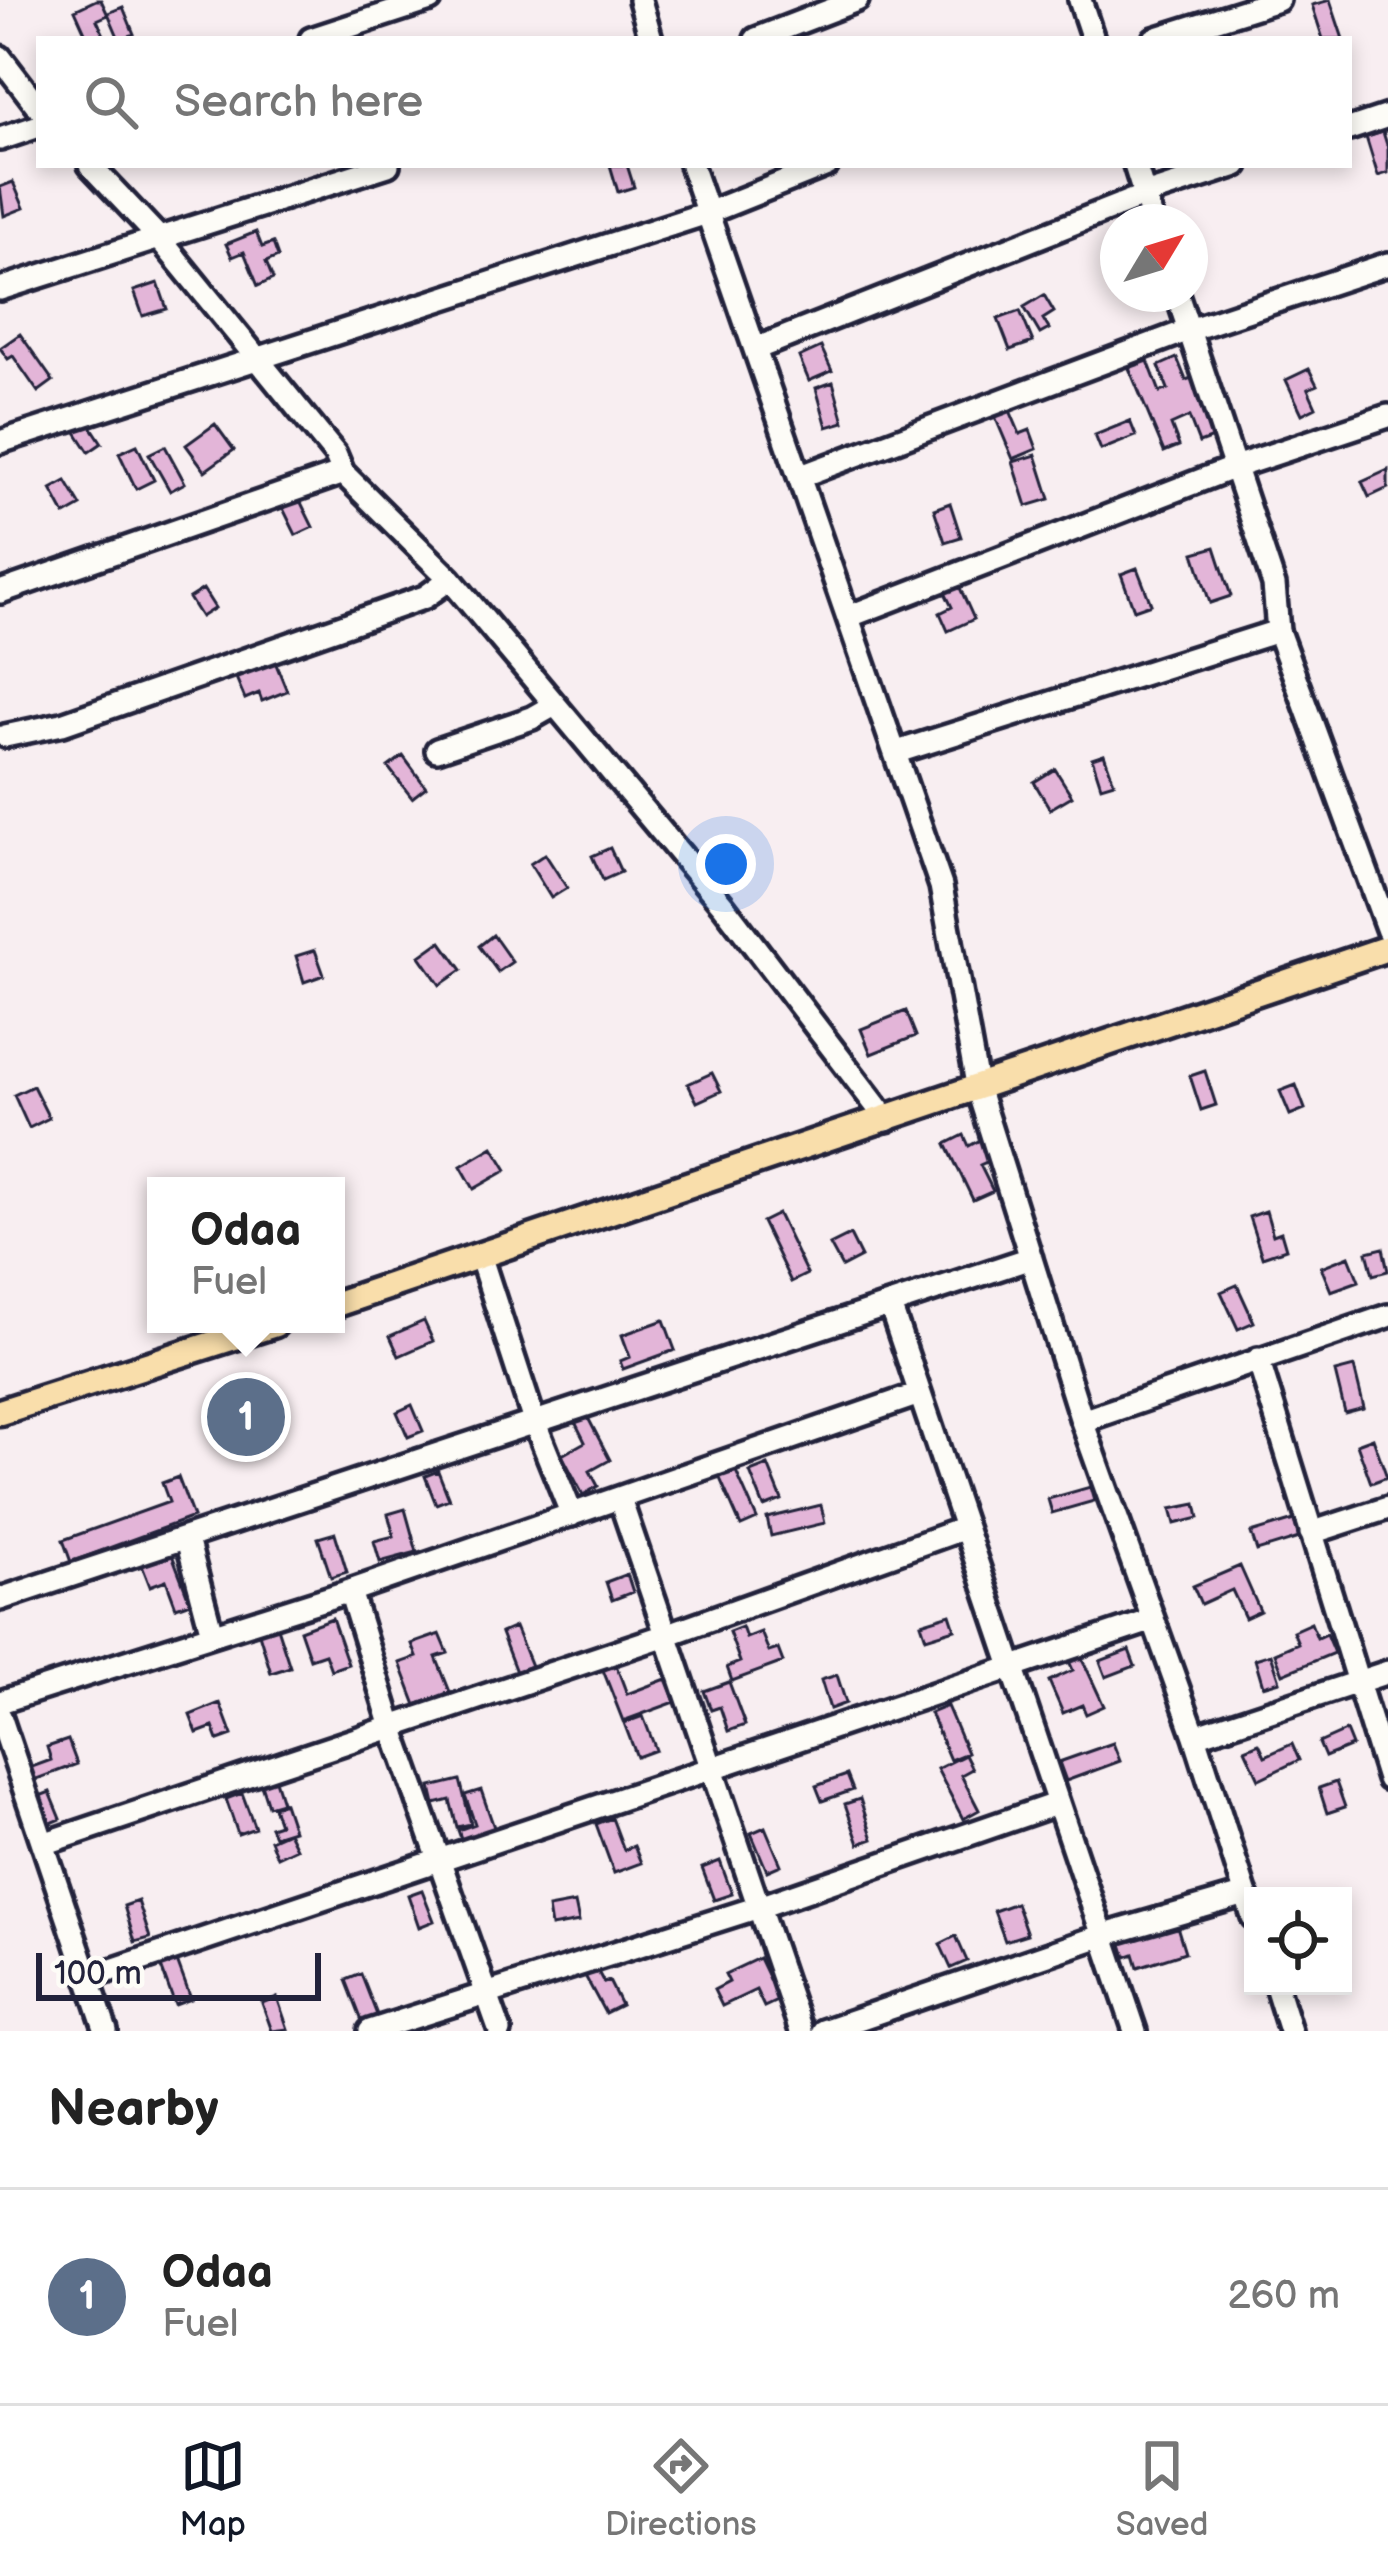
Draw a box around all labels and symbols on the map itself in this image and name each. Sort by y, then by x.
north arrow [1100,204,1208,312]
your location [696,834,756,894]
pin: 1 [207,1372,285,1462]
scale bar [36,1947,321,2000]

